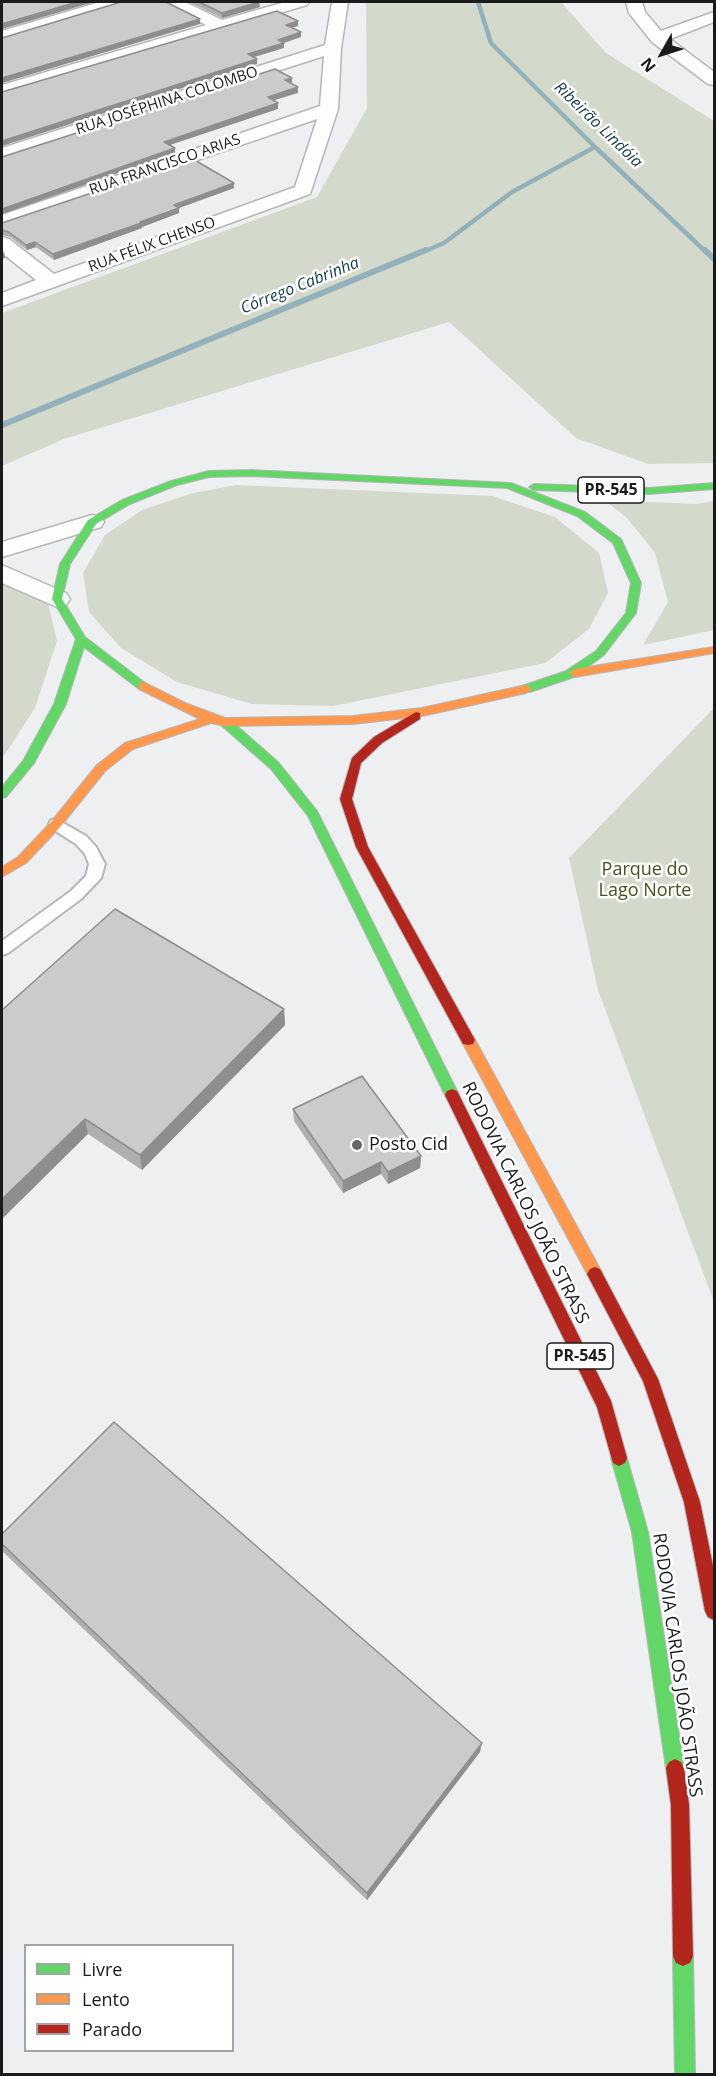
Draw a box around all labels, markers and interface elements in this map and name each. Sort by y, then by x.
north arrow [632,24,692,84]
text: N [635,53,661,77]
street label: RUA JOSÉPHINA COLOMBO [74,63,260,139]
water label: Ribeirão Lindóia [550,78,646,172]
street label: RUA FRANCISCO ARIAS [87,131,243,199]
street label: RUA FÉLIX CHENSO [86,214,218,276]
water label: Córrego Cabrinha [238,253,362,319]
road number: PR-545 [578,477,644,503]
park label: Parque do Lago Norte [599,859,691,902]
street label: RODOVIA CARLOS JOÃO STRASS [457,1078,593,1328]
place label: Posto Cid [369,1134,448,1156]
marker: Posto Cid [350,1138,364,1152]
road number: PR-545 [547,1343,613,1369]
street label: RODOVIA CARLOS JOÃO STRASS [648,1531,706,1799]
legend [24,1944,234,2052]
text: Livre [82,1957,122,1981]
text: Lento [82,1987,130,2011]
text: Parado [82,2017,142,2041]

